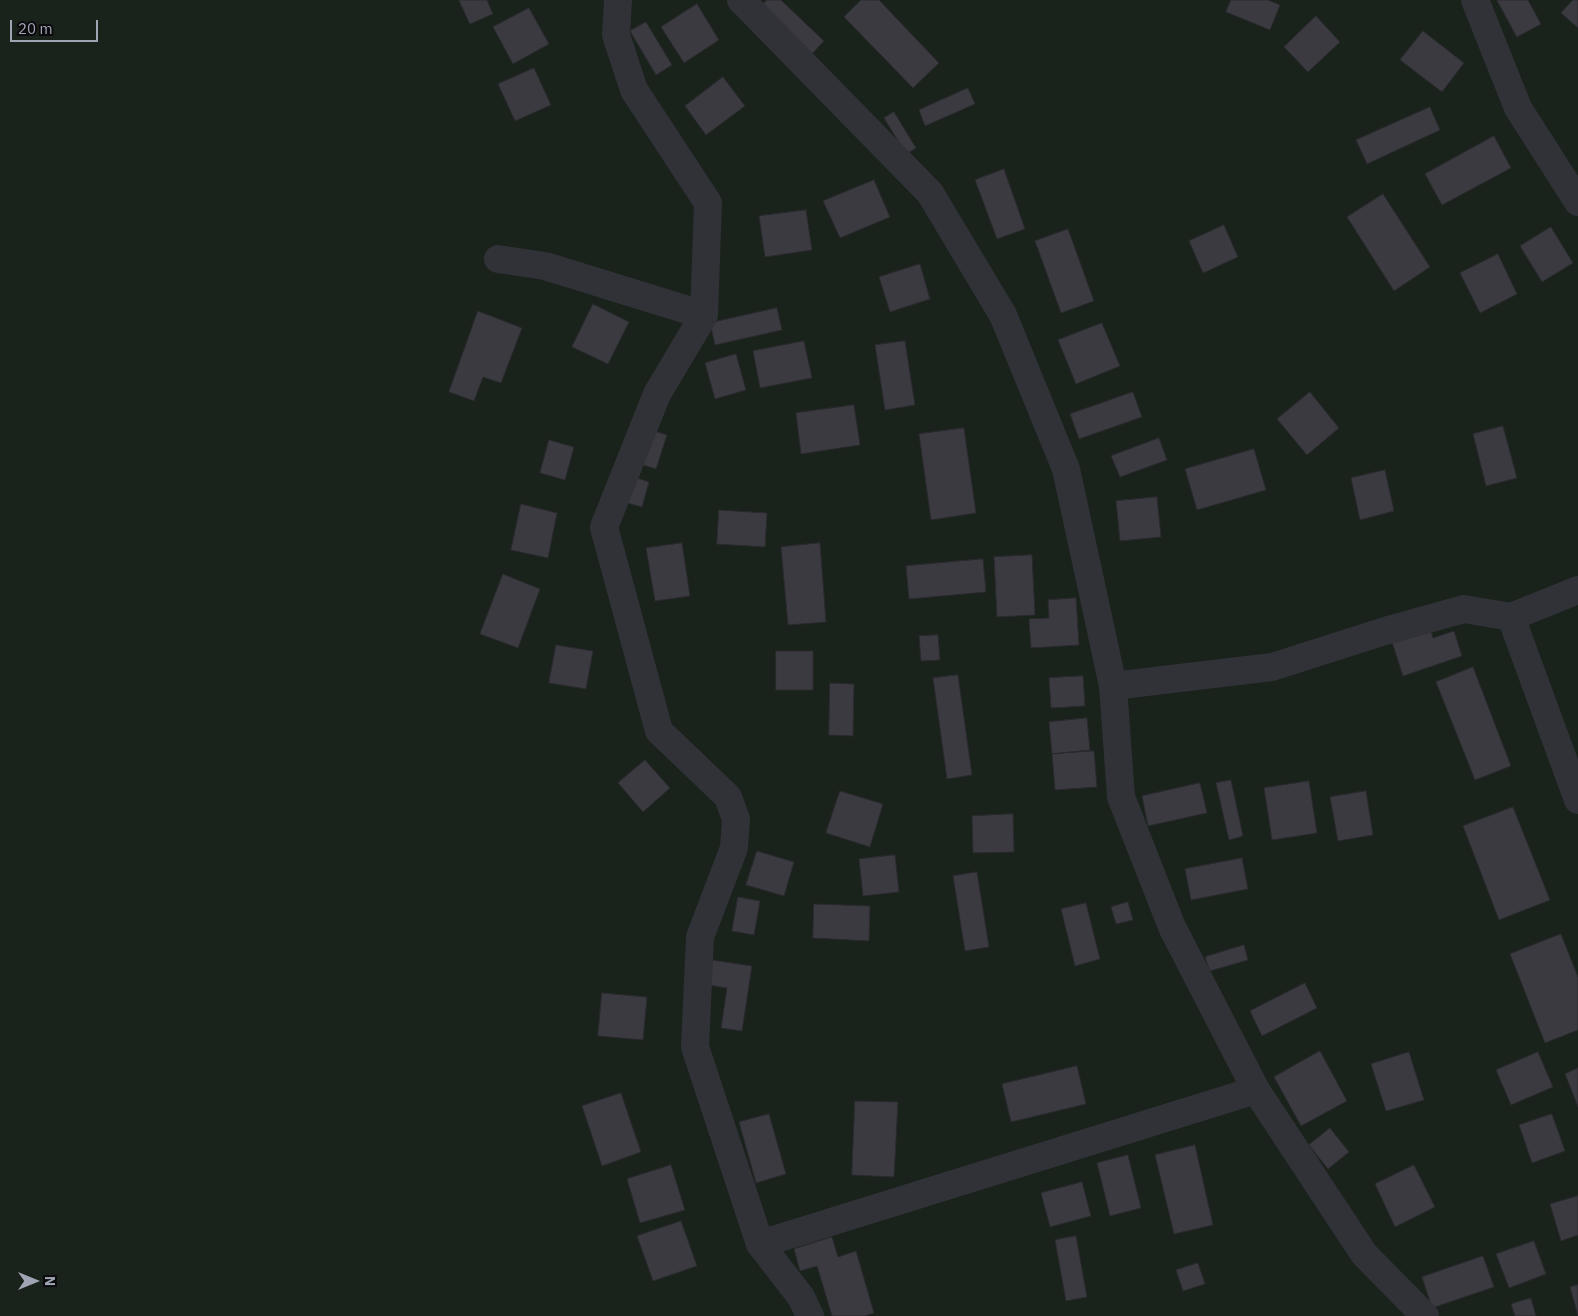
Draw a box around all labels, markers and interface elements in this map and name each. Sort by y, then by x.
scale bar [12,10,100,42]
text: 20 m [18,19,53,38]
north arrow [10,1256,60,1306]
text: N [41,1276,59,1286]

